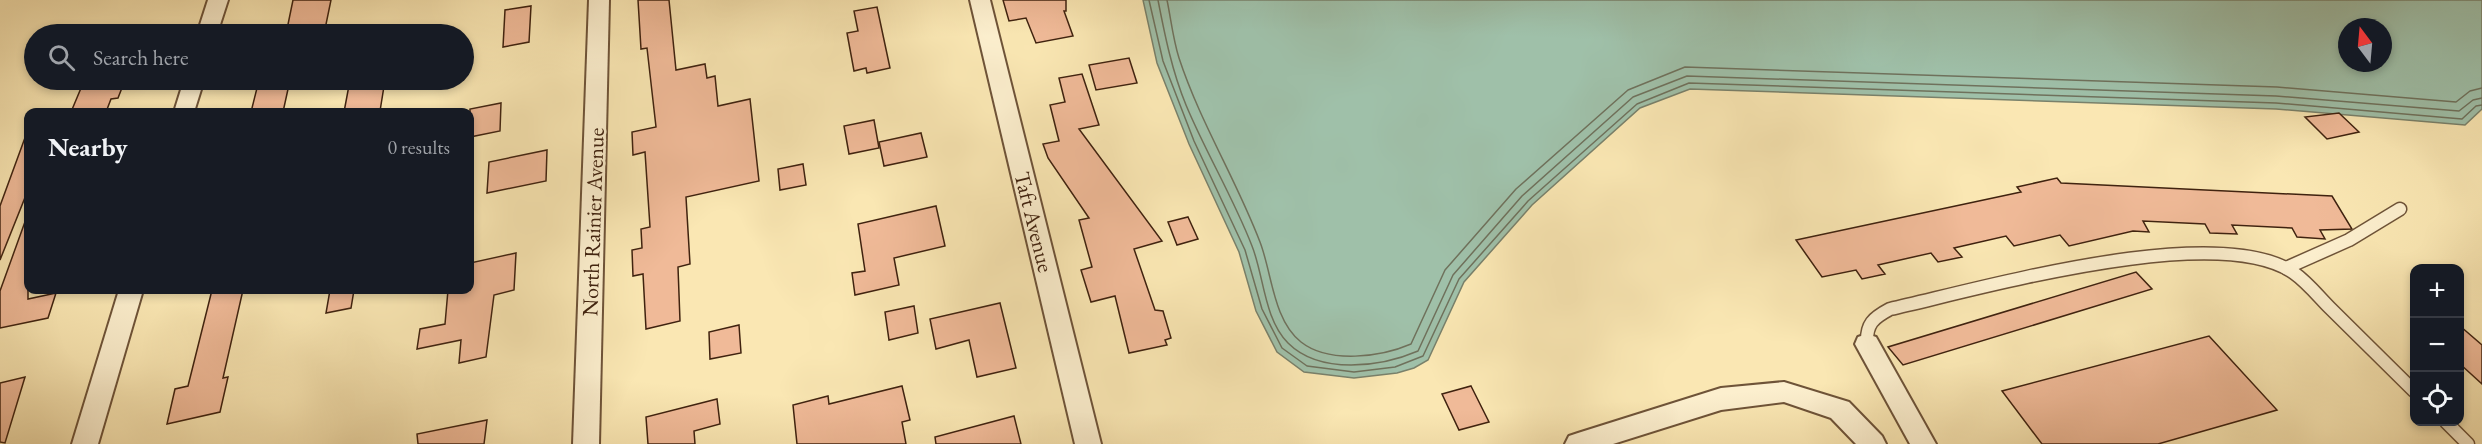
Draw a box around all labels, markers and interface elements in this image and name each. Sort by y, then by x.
north arrow [2338,18,2392,72]
search box [24,24,474,90]
icon: search [45,41,78,74]
text: Search here [93,43,188,72]
street label: North Rainier Avenue [575,127,611,317]
text: Nearby [48,130,128,164]
text: 0 results [387,134,450,160]
street label: Taft Avenue [1008,169,1061,276]
map controls [2410,264,2464,426]
button: + [2410,264,2464,318]
button: − [2410,318,2464,372]
button: locate [2410,372,2464,426]

